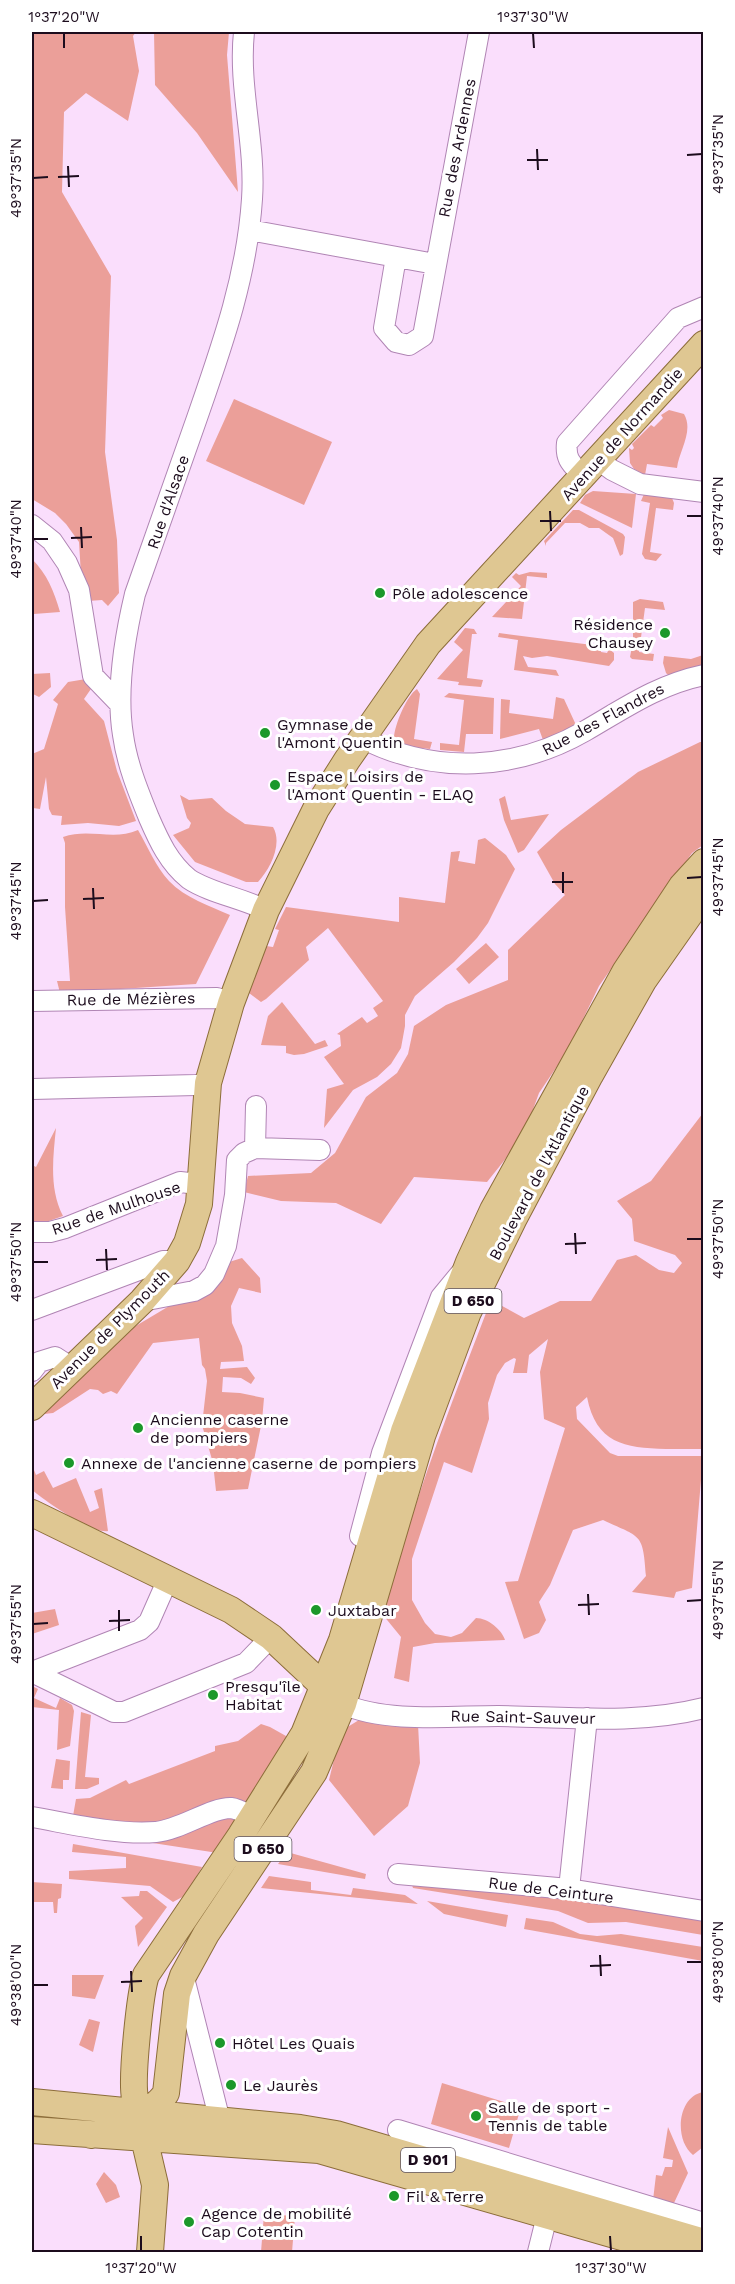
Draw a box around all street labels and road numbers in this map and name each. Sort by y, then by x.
street label: Rue des Ardennes [434,77,480,219]
street label: Avenue de Normandie [557,364,687,504]
street label: Rue d'Alsace [143,452,193,552]
street label: Rue des Flandres [539,679,667,759]
street label: Rue de Mézières [67,988,195,1010]
street label: Boulevard de l'Atlantique [485,1083,593,1263]
street label: Rue de Mulhouse [49,1177,183,1239]
street label: Avenue de Plymouth [46,1265,174,1393]
road number: D 650 [444,1289,502,1313]
street label: Rue Saint-Sauveur [450,1706,596,1728]
road number: D 650 [234,1837,292,1861]
street label: Rue de Ceinture [487,1873,615,1907]
road number: D 901 [401,2148,455,2172]

